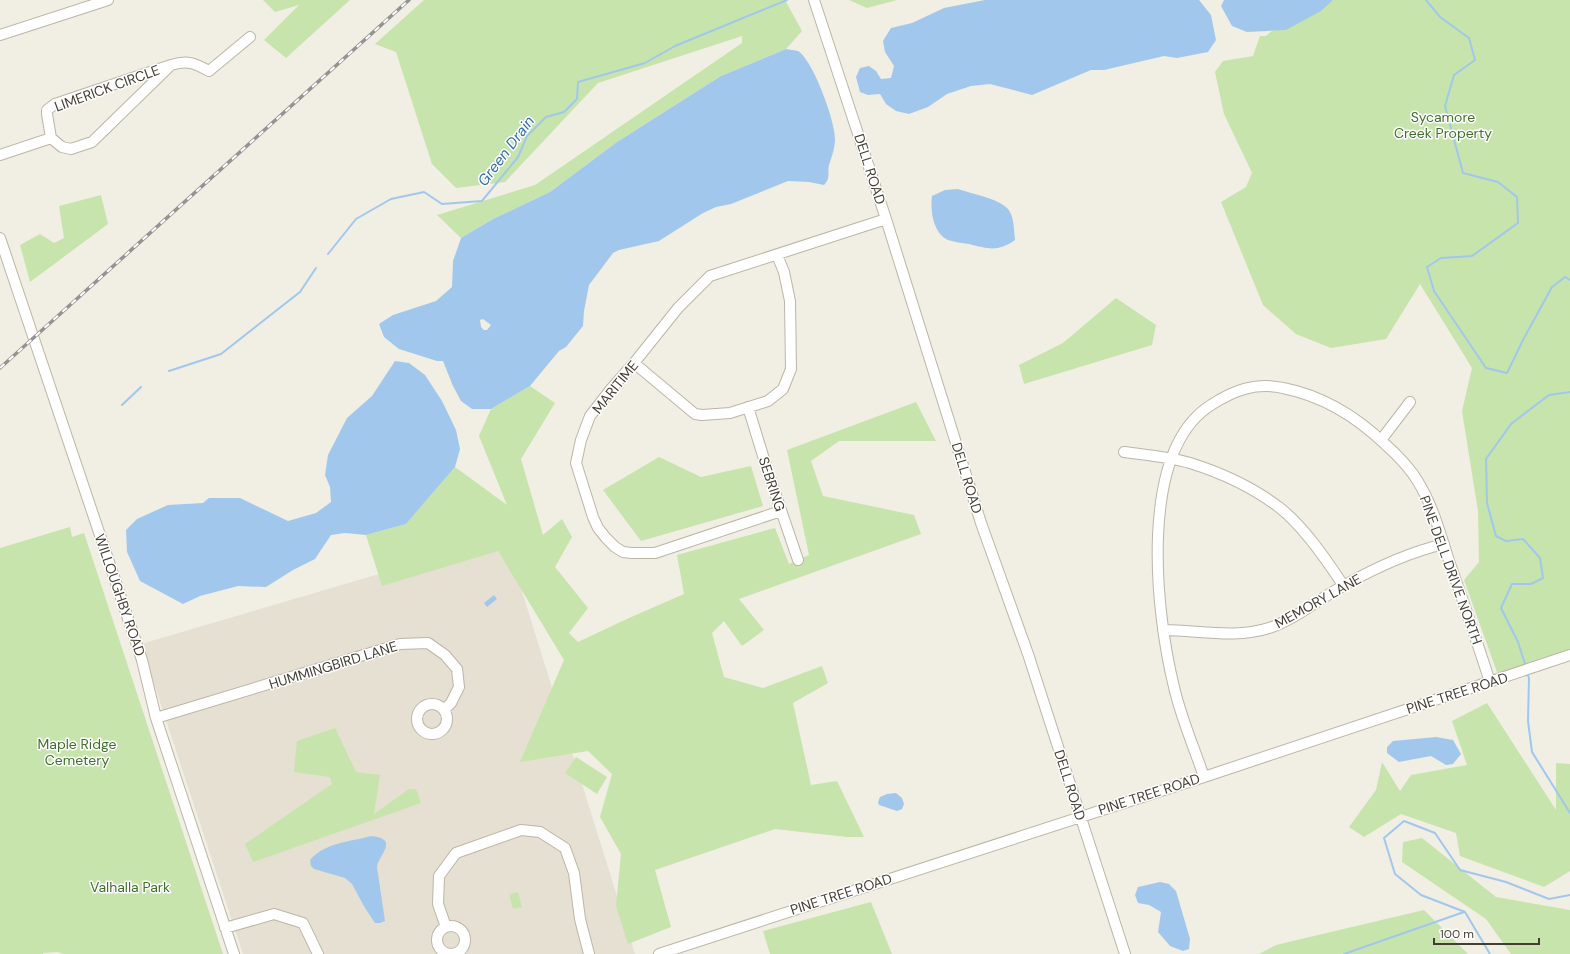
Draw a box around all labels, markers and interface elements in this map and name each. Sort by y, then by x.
street label: LIMERICK CIRCLE [52,61,162,115]
park label: Sycamore Creek Property [1394,108,1492,142]
water label: Green Drain [473,111,539,190]
street label: DELL ROAD [850,131,890,207]
street label: MARITIME [588,357,642,417]
street label: DELL ROAD [948,440,986,516]
street label: SEBRING [755,454,789,514]
street label: PINE DELL DRIVE NORTH [1416,493,1486,647]
street label: WILLOUGHBY ROAD [91,532,149,658]
street label: MEMORY LANE [1272,570,1365,632]
street label: HUMMINGBIRD LANE [267,637,400,693]
street label: PINE TREE ROAD [1404,668,1510,718]
park label: Maple Ridge Cemetery [38,735,116,769]
street label: DELL ROAD [1050,747,1090,823]
street label: PINE TREE ROAD [1096,769,1202,819]
street label: PINE TREE ROAD [788,869,894,919]
park label: Valhalla Park [90,878,170,896]
scale bar [1434,920,1539,946]
text: 100 m [1440,926,1474,942]

